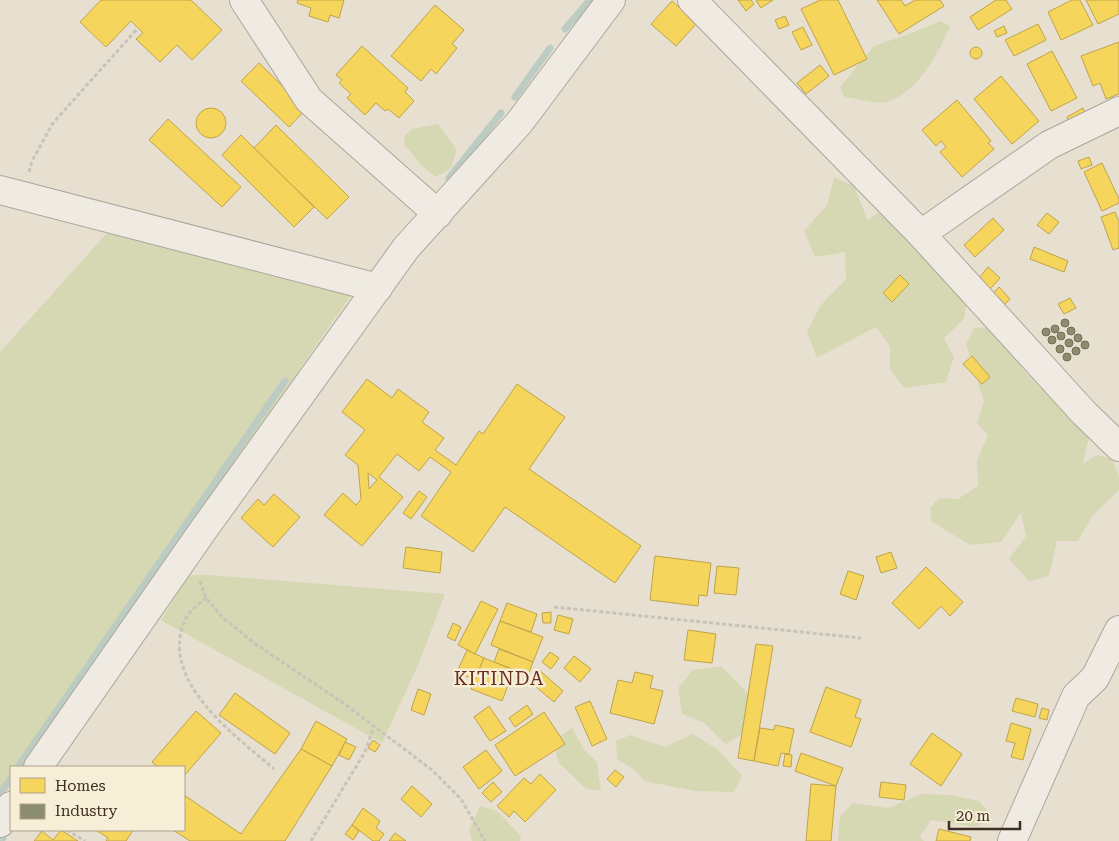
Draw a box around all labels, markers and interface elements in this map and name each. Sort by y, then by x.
district label: KITINDA [454,667,544,690]
legend [10,766,185,831]
text: Homes [55,777,106,795]
scale bar [949,798,1020,830]
text: Industry [55,802,117,820]
text: 20 m [956,807,991,825]

